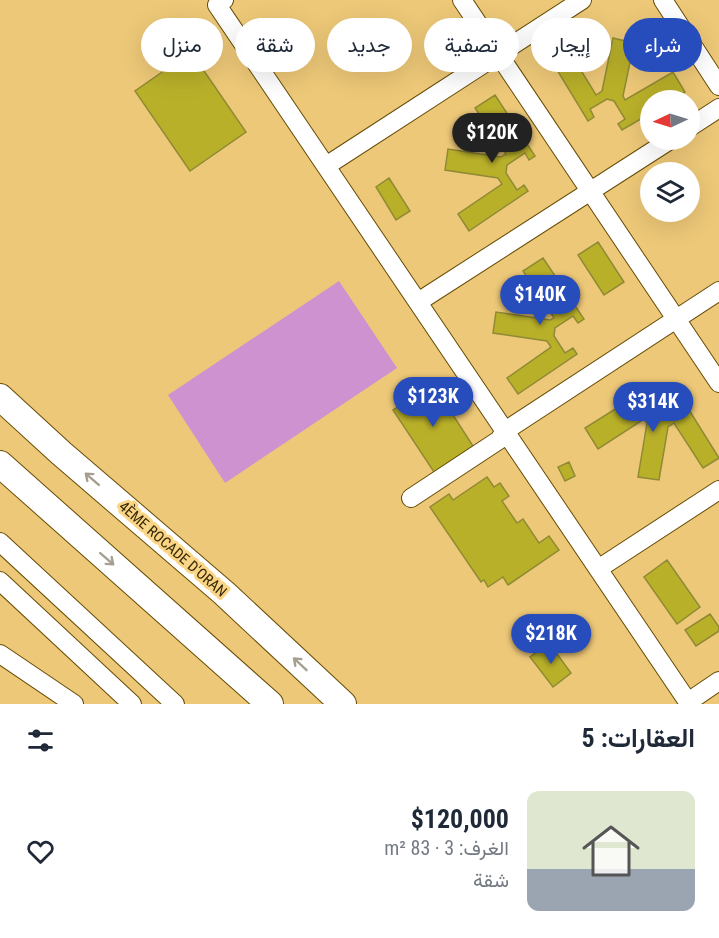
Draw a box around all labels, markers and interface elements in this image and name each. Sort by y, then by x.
chip: منزل [141,18,223,72]
chip: شقة [235,18,315,72]
chip: جديد [327,18,412,72]
chip: تصفية [424,18,519,72]
chip: إيجار [531,18,611,72]
chip: شراء [623,18,702,72]
north arrow [640,90,700,150]
map controls [640,90,700,222]
pin: $120K [450,113,534,164]
text: $120K [466,120,518,144]
button: layers [640,162,700,222]
pin: $140K [498,275,582,326]
text: $140K [514,282,566,306]
pin: $123K [391,377,475,428]
pin: $314K [611,382,695,433]
text: $123K [407,384,459,408]
text: $314K [627,389,679,413]
one-way arrow [85,472,100,486]
street label: 4ÈME ROCADE D'ORAN [115,497,231,601]
one-way arrow [99,552,114,566]
pin: $218K [509,614,593,665]
text: $218K [525,621,577,645]
one-way arrow [293,657,308,672]
text: العقارات: 5 [582,723,695,753]
icon: filters [24,724,57,757]
text: $120,000 [411,804,509,834]
icon: home [575,815,647,887]
icon: heart [24,835,57,868]
text: الغرف: 3 · 83 m² [384,836,509,860]
text: شقة [473,868,509,892]

